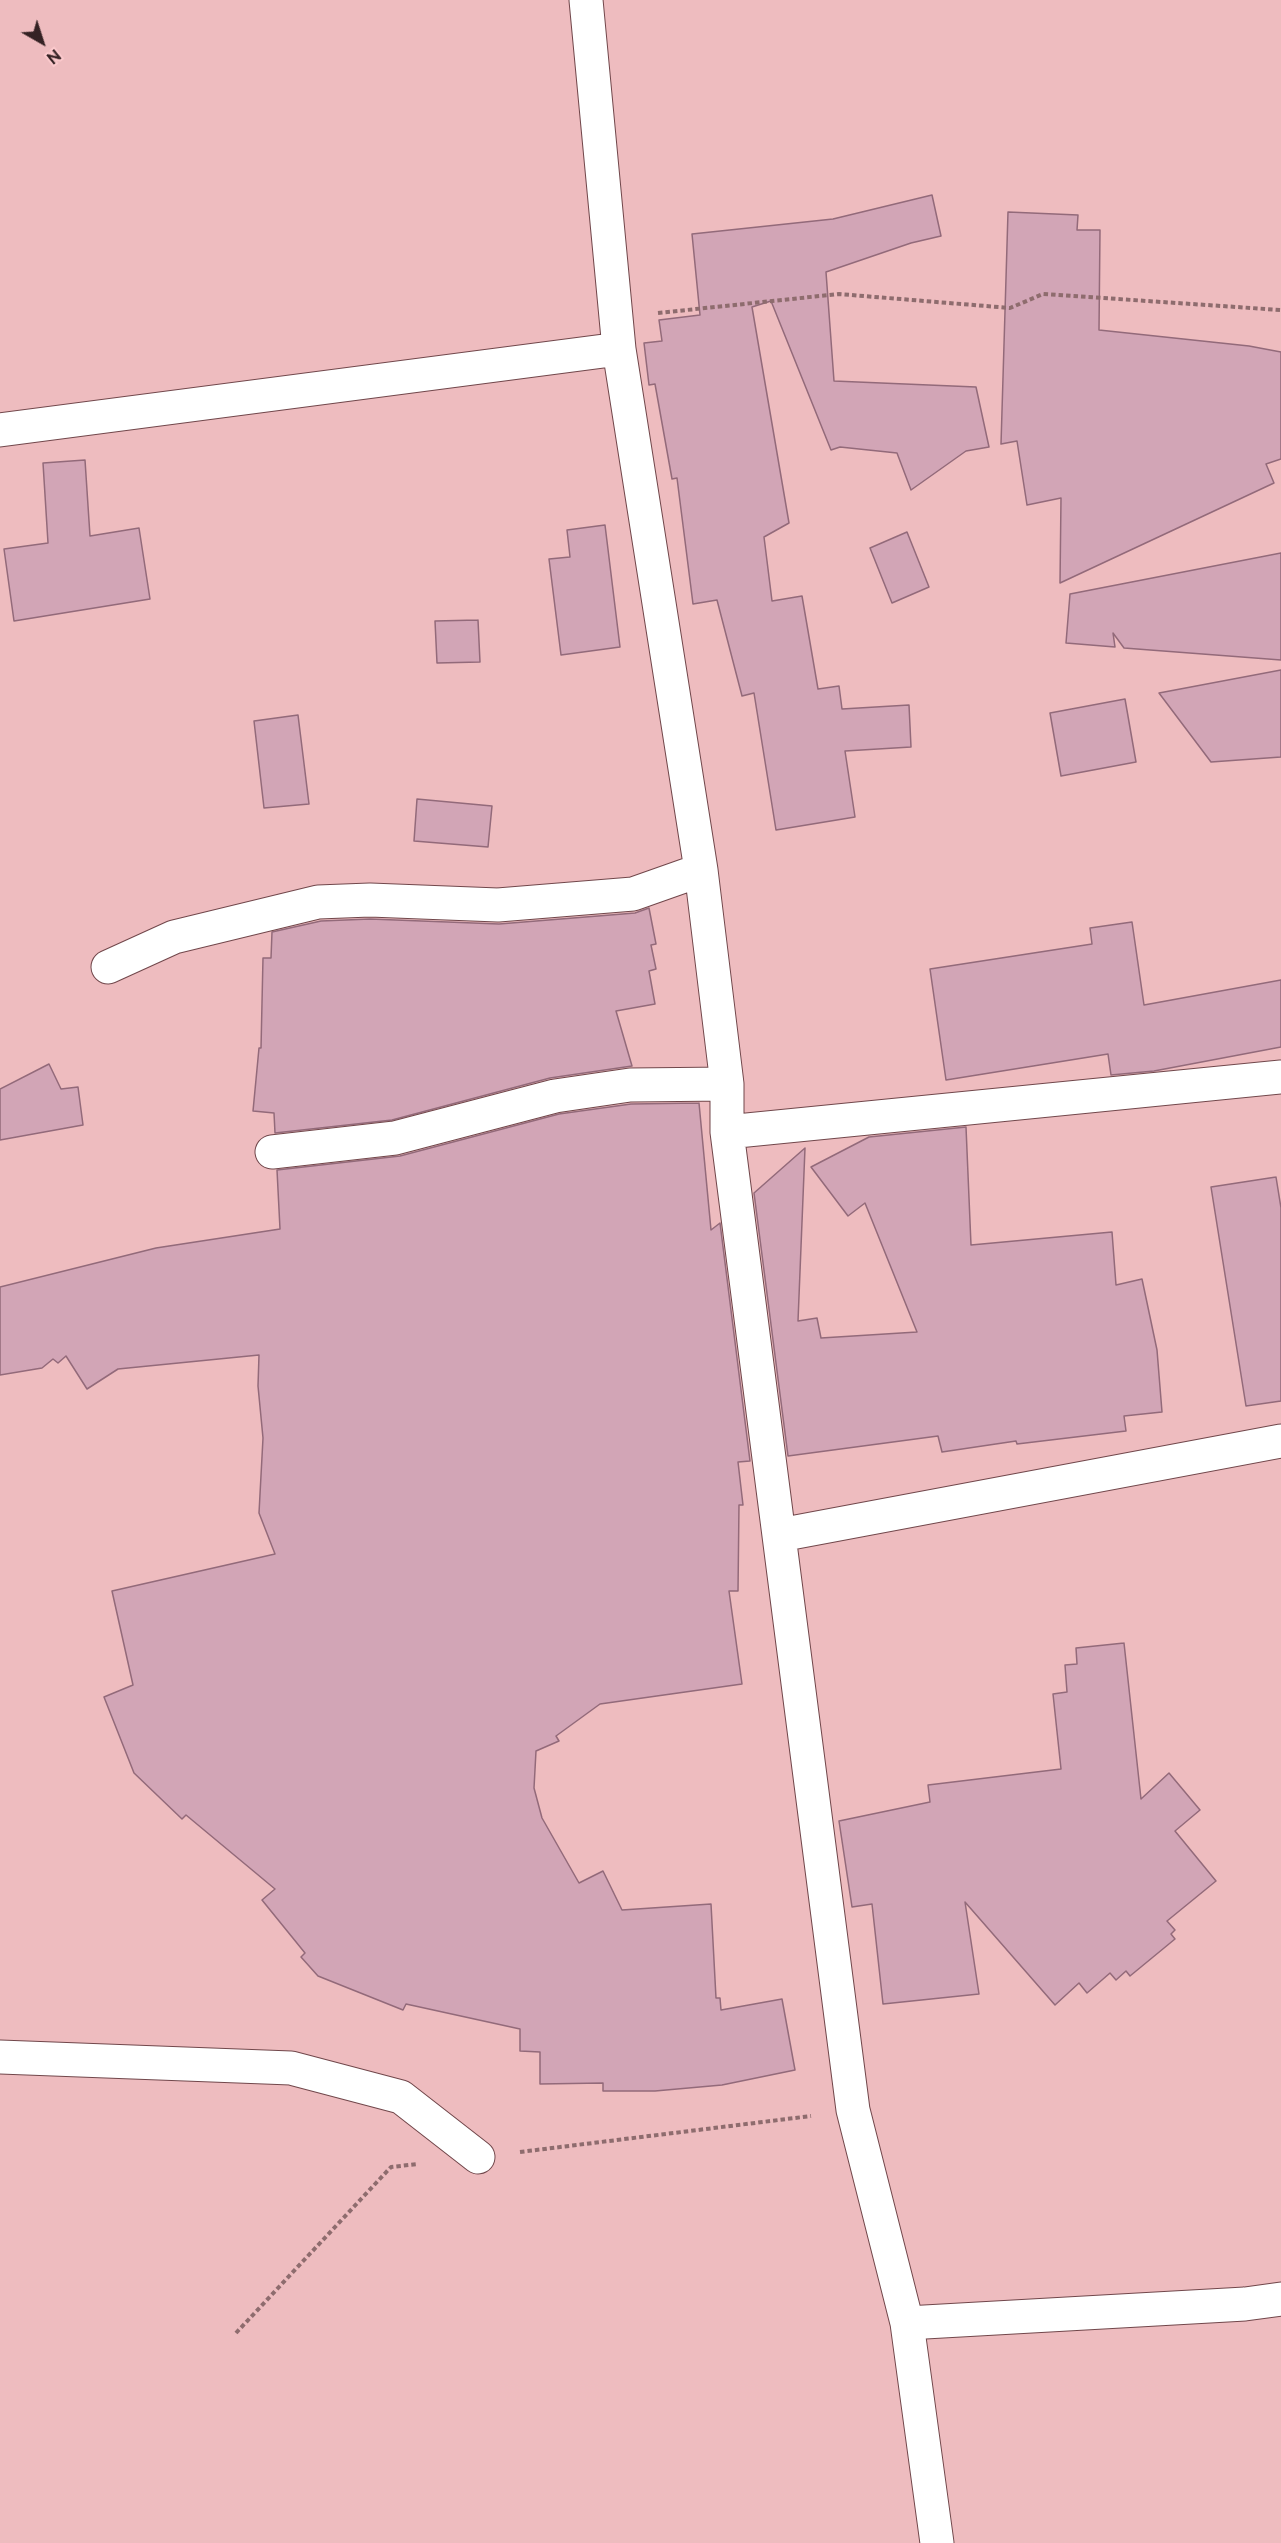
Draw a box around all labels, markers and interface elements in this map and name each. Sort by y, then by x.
north arrow [12,12,72,72]
text: N [43,45,64,68]

